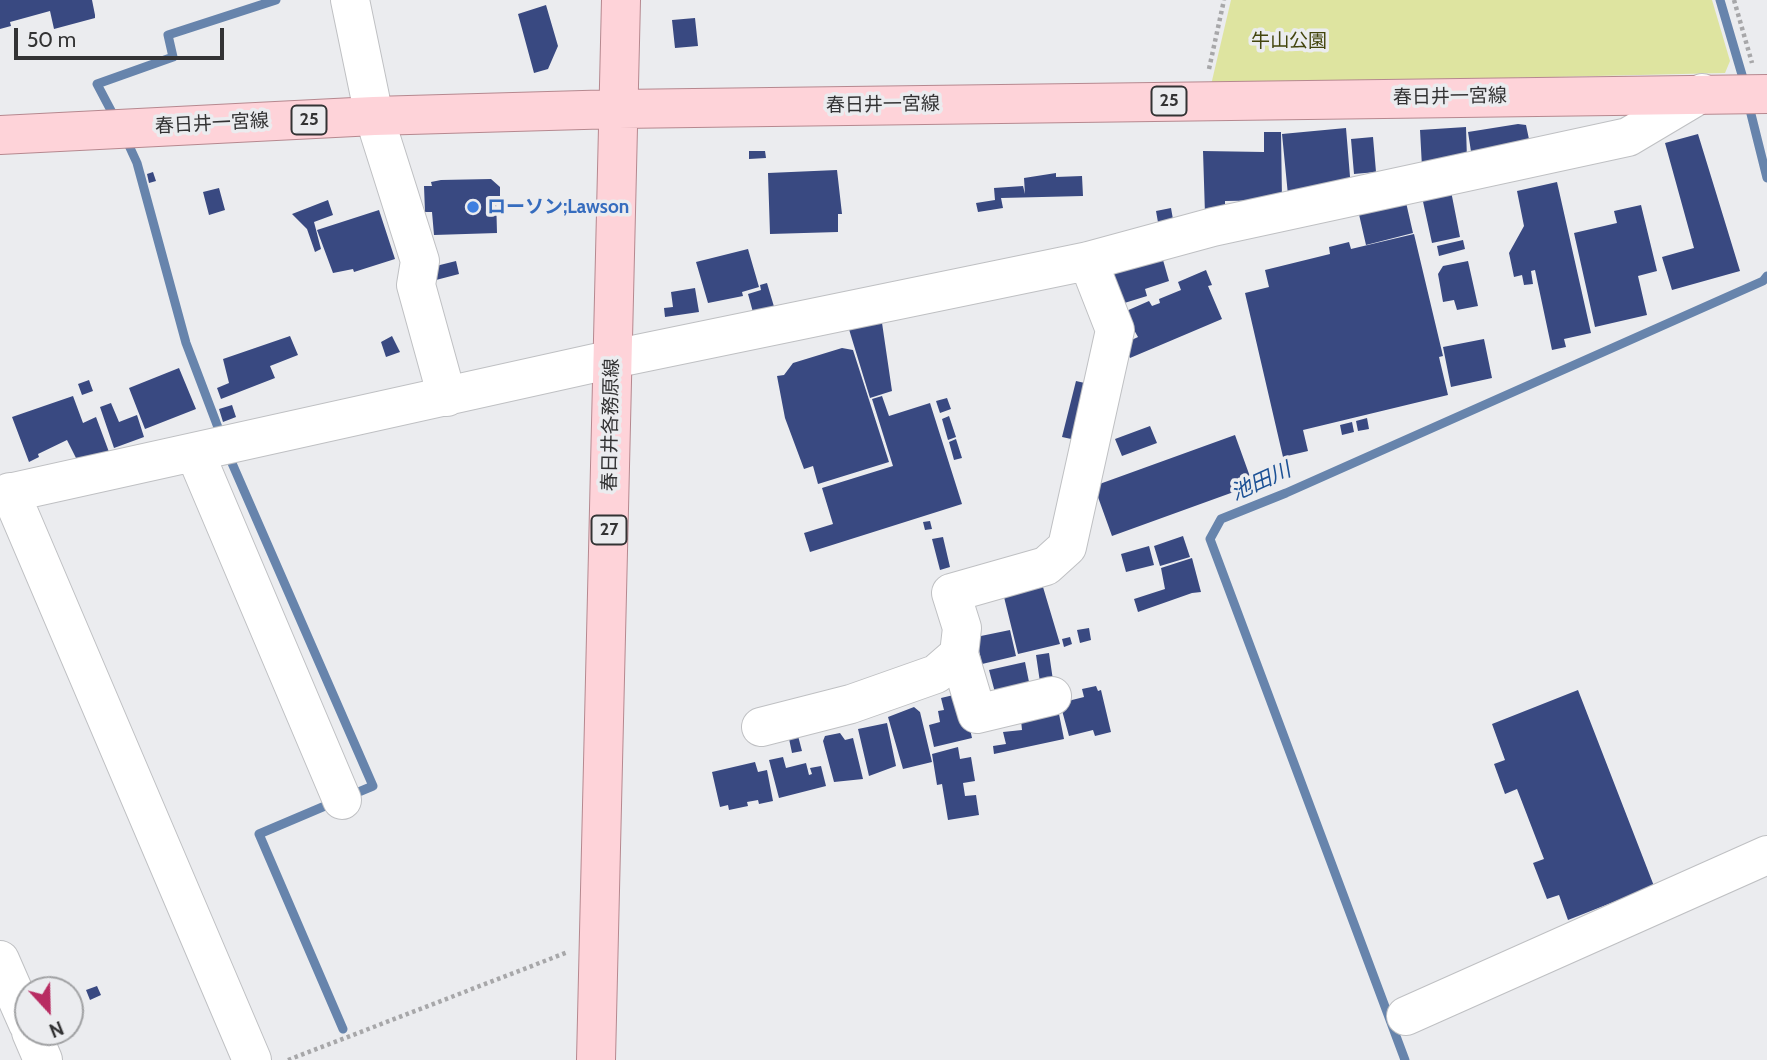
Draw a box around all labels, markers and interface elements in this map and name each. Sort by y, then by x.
scale bar [18,14,228,58]
text: 50 m [27,27,76,52]
park label: 牛山公園 [1251,30,1327,52]
street label: 春日井一宮線 [1393,85,1507,109]
road number: 25 [1152,86,1186,116]
street label: 春日井一宮線 [826,93,940,117]
road number: 25 [292,106,326,134]
street label: 春日井一宮線 [154,110,270,138]
place label: ローソン;Lawson [487,196,629,218]
marker: ローソン;Lawson [465,199,481,215]
street label: 春日井各務原線 [598,358,624,492]
water label: 池田川 [1227,458,1295,506]
road number: 27 [592,516,626,544]
north arrow [14,976,84,1046]
text: N [46,1016,67,1042]

